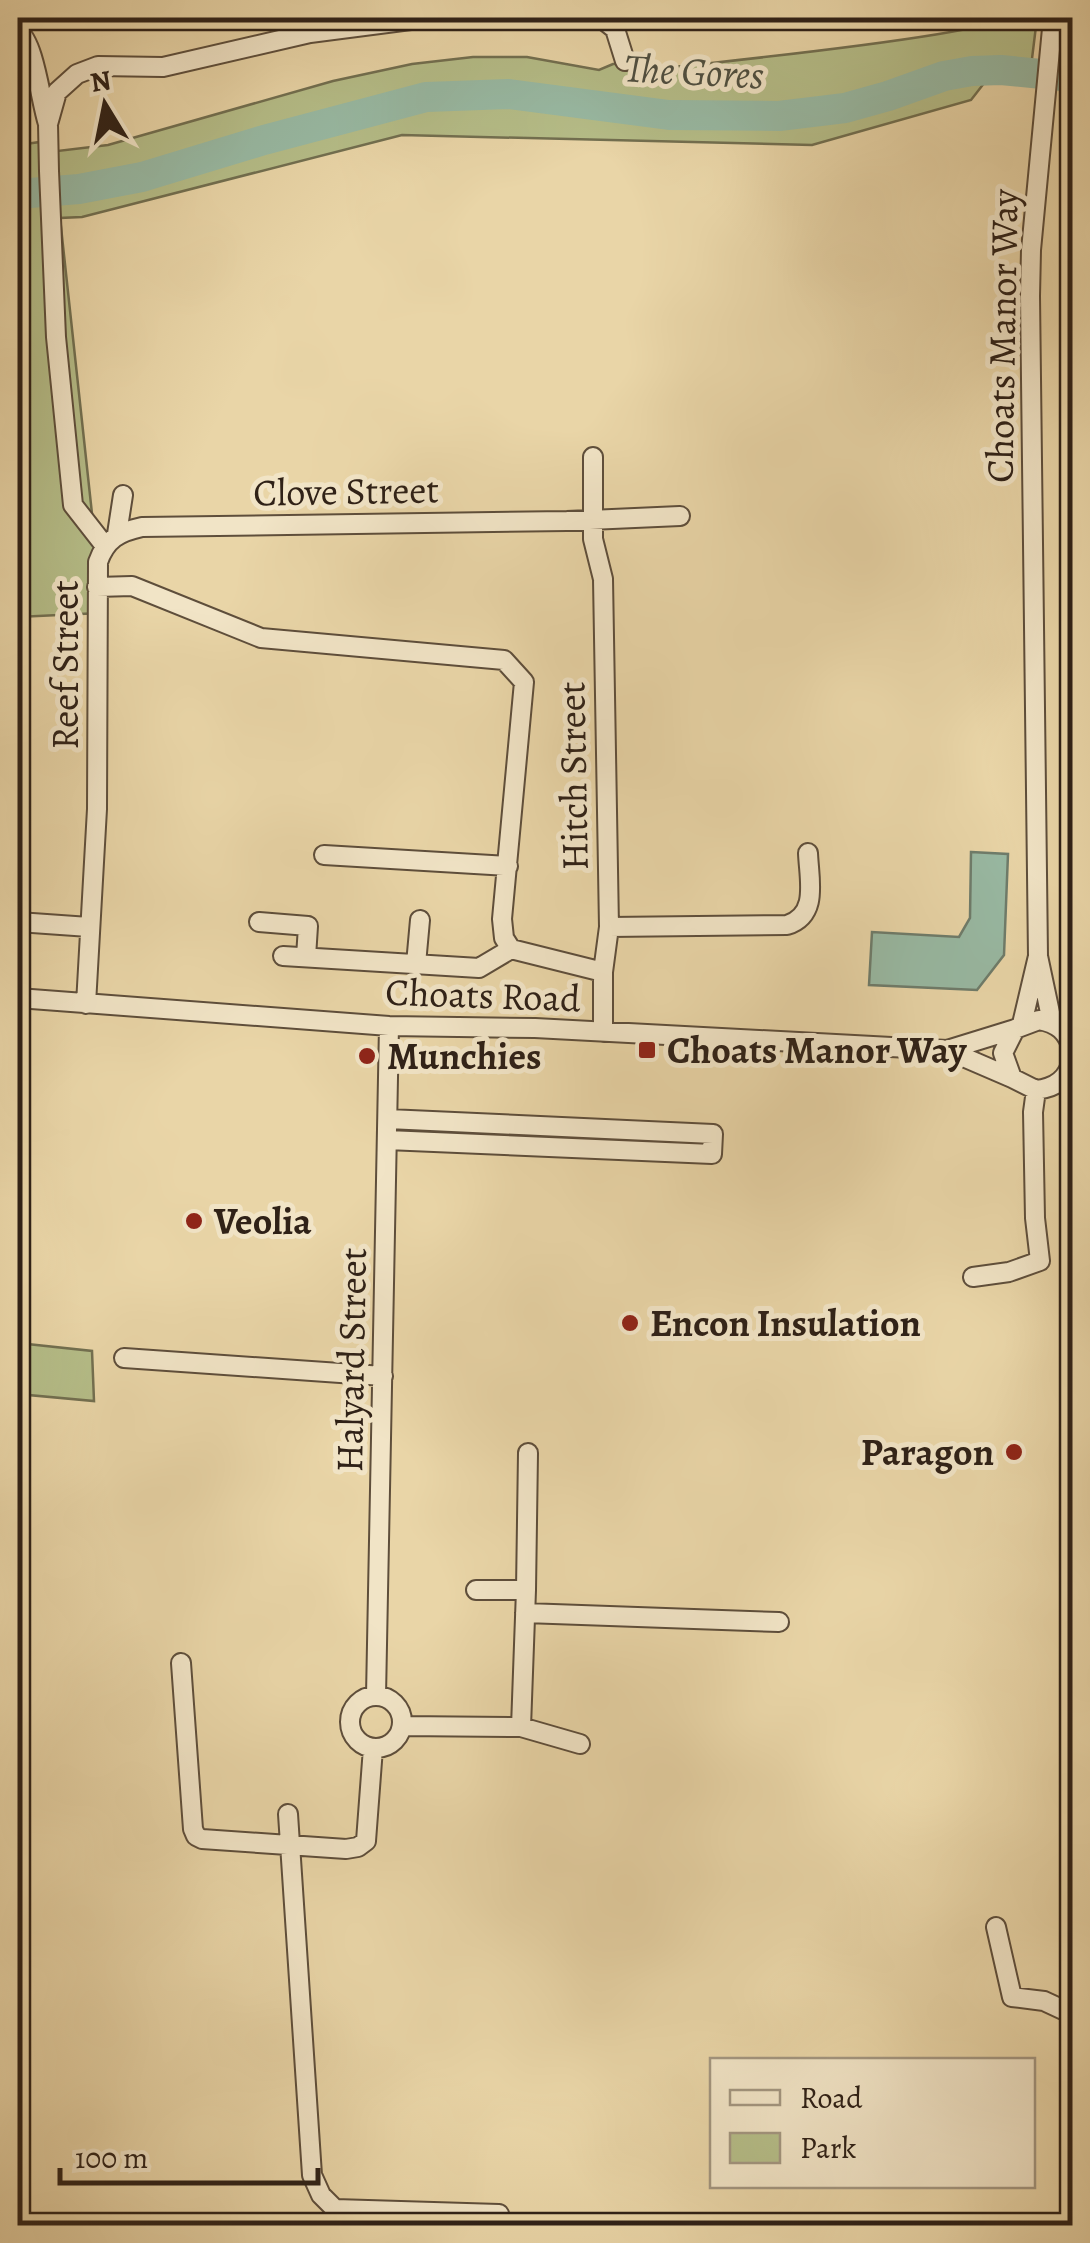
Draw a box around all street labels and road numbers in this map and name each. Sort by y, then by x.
street label: Choats Manor Way [973,188,1031,483]
street label: Clove Street [253,463,439,519]
street label: Reef Street [39,580,91,750]
street label: Hitch Street [545,681,601,871]
street label: Choats Road [385,966,582,1024]
street label: Halyard Street [323,1247,379,1473]

